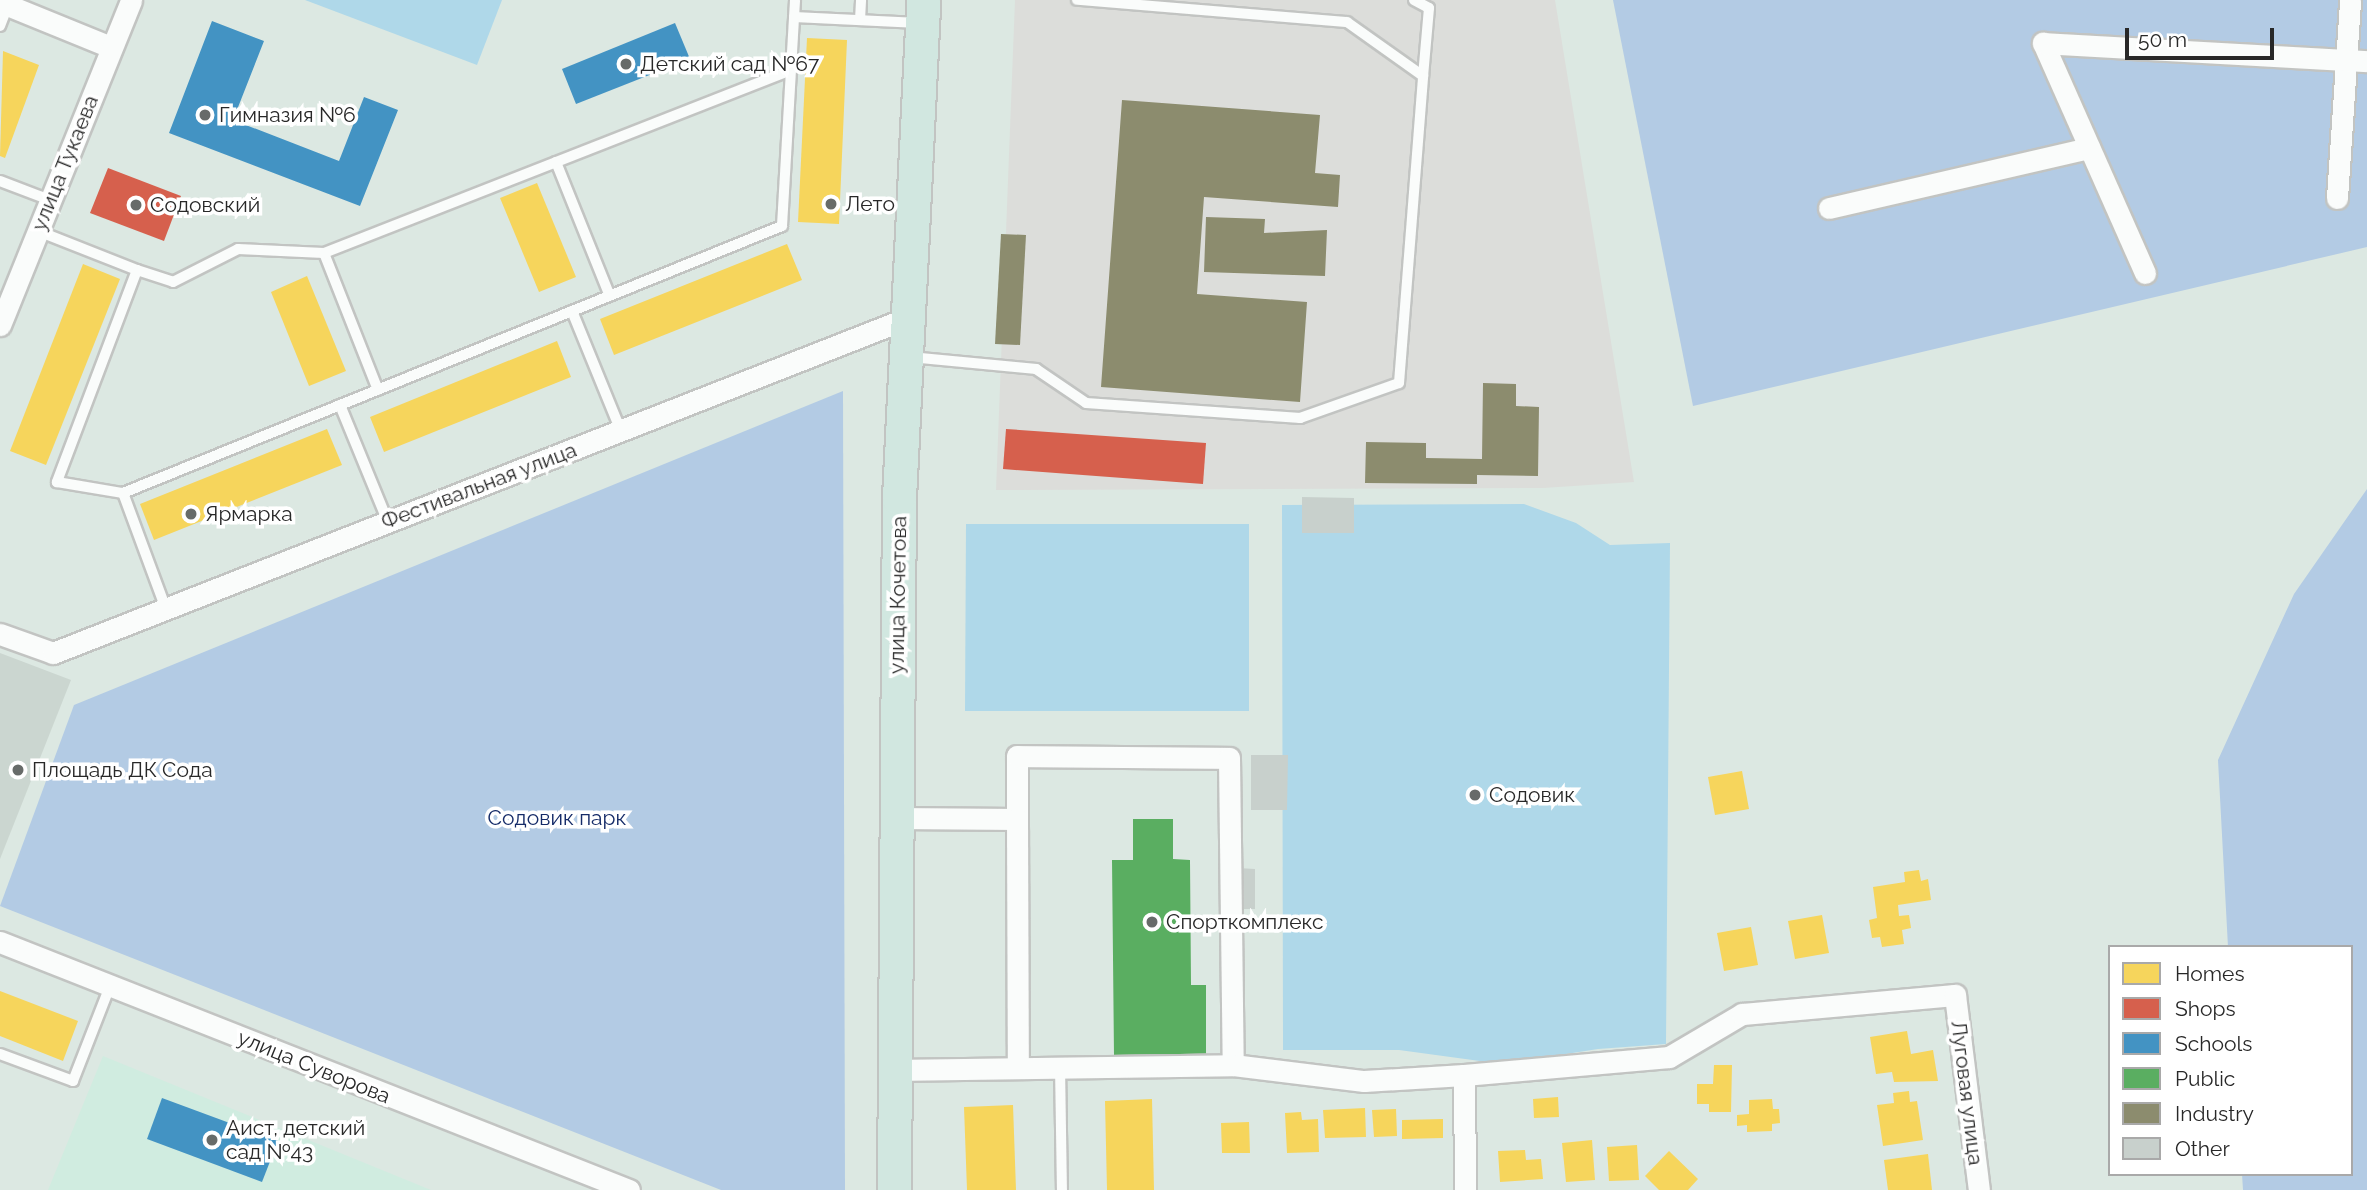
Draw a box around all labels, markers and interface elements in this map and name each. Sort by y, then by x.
scale bar [2129,14,2278,58]
text: 50 m [2138,27,2187,52]
place label: Детский сад №67 [640,51,819,77]
marker: Детский сад №67 [618,56,634,72]
street label: улица Тукаева [26,91,104,235]
place label: Гимназия №6 [219,102,356,128]
marker: Гимназия №6 [197,107,213,123]
place label: Лето [845,191,895,217]
place label: Содовский [150,192,260,218]
marker: Лето [823,196,839,212]
marker: Содовский [128,197,144,213]
street label: Фестивальная улица [378,437,580,535]
place label: Ярмарка [205,501,293,527]
marker: Ярмарка [183,506,199,522]
street label: улица Кочетова [884,516,912,674]
place label: Площадь ДК Сода [32,757,213,783]
marker: Площадь ДК Сода [10,762,26,778]
place label: Содовик [1489,782,1575,808]
marker: Содовик [1467,787,1483,803]
park label: Содовик парк [488,805,626,831]
place label: Спорткомплекс [1166,909,1323,935]
marker: Спорткомплекс [1144,914,1160,930]
legend [2108,945,2353,1176]
text: Homes [2175,961,2245,986]
text: Shops [2175,996,2236,1021]
street label: Луговая улица [1946,1019,1988,1167]
street label: улица Суворова [234,1025,394,1109]
text: Schools [2175,1031,2252,1056]
text: Public [2175,1066,2235,1091]
text: Industry [2175,1101,2254,1126]
place label: Аист, детский сад №43 [226,1115,365,1165]
marker: Аист, детский сад №43 [204,1132,220,1148]
text: Other [2175,1136,2230,1161]

